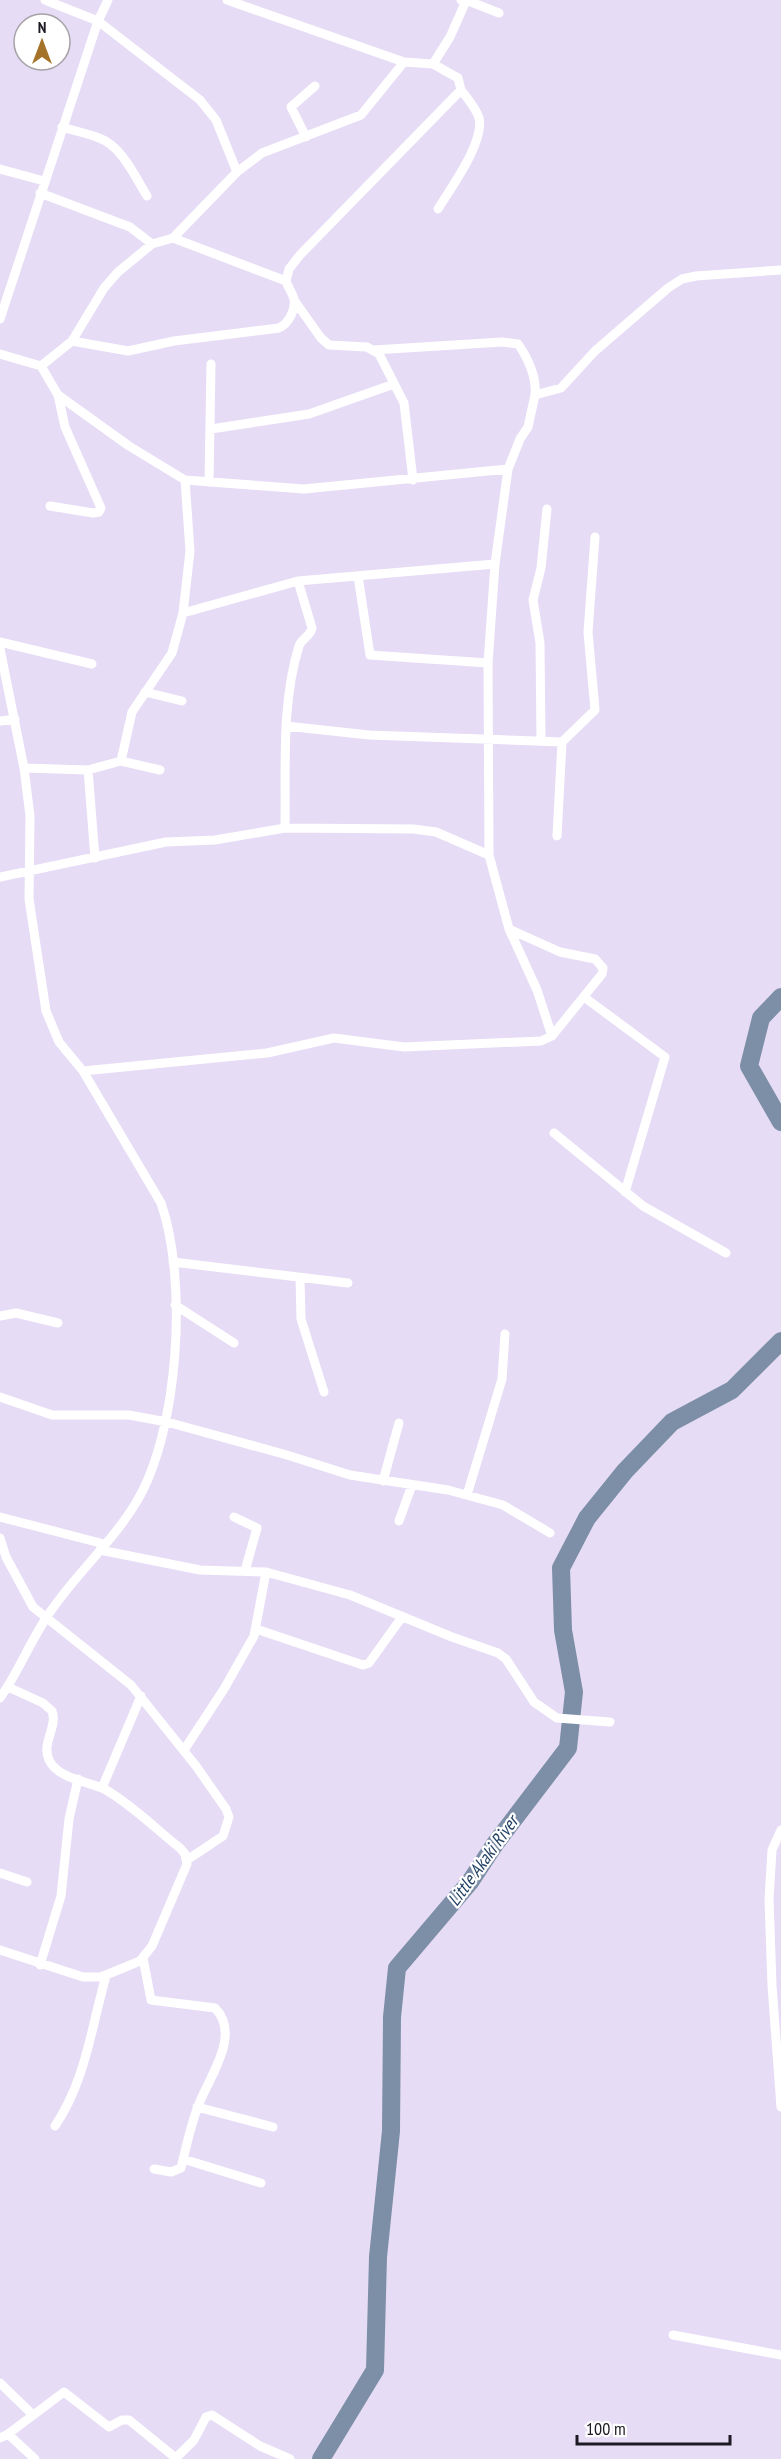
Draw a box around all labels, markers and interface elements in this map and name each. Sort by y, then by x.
north arrow [12,12,72,72]
text: N [38,17,46,37]
water label: Little Akaki River [442,1809,525,1910]
scale bar [577,2408,730,2446]
text: 100 m [586,2417,626,2440]

